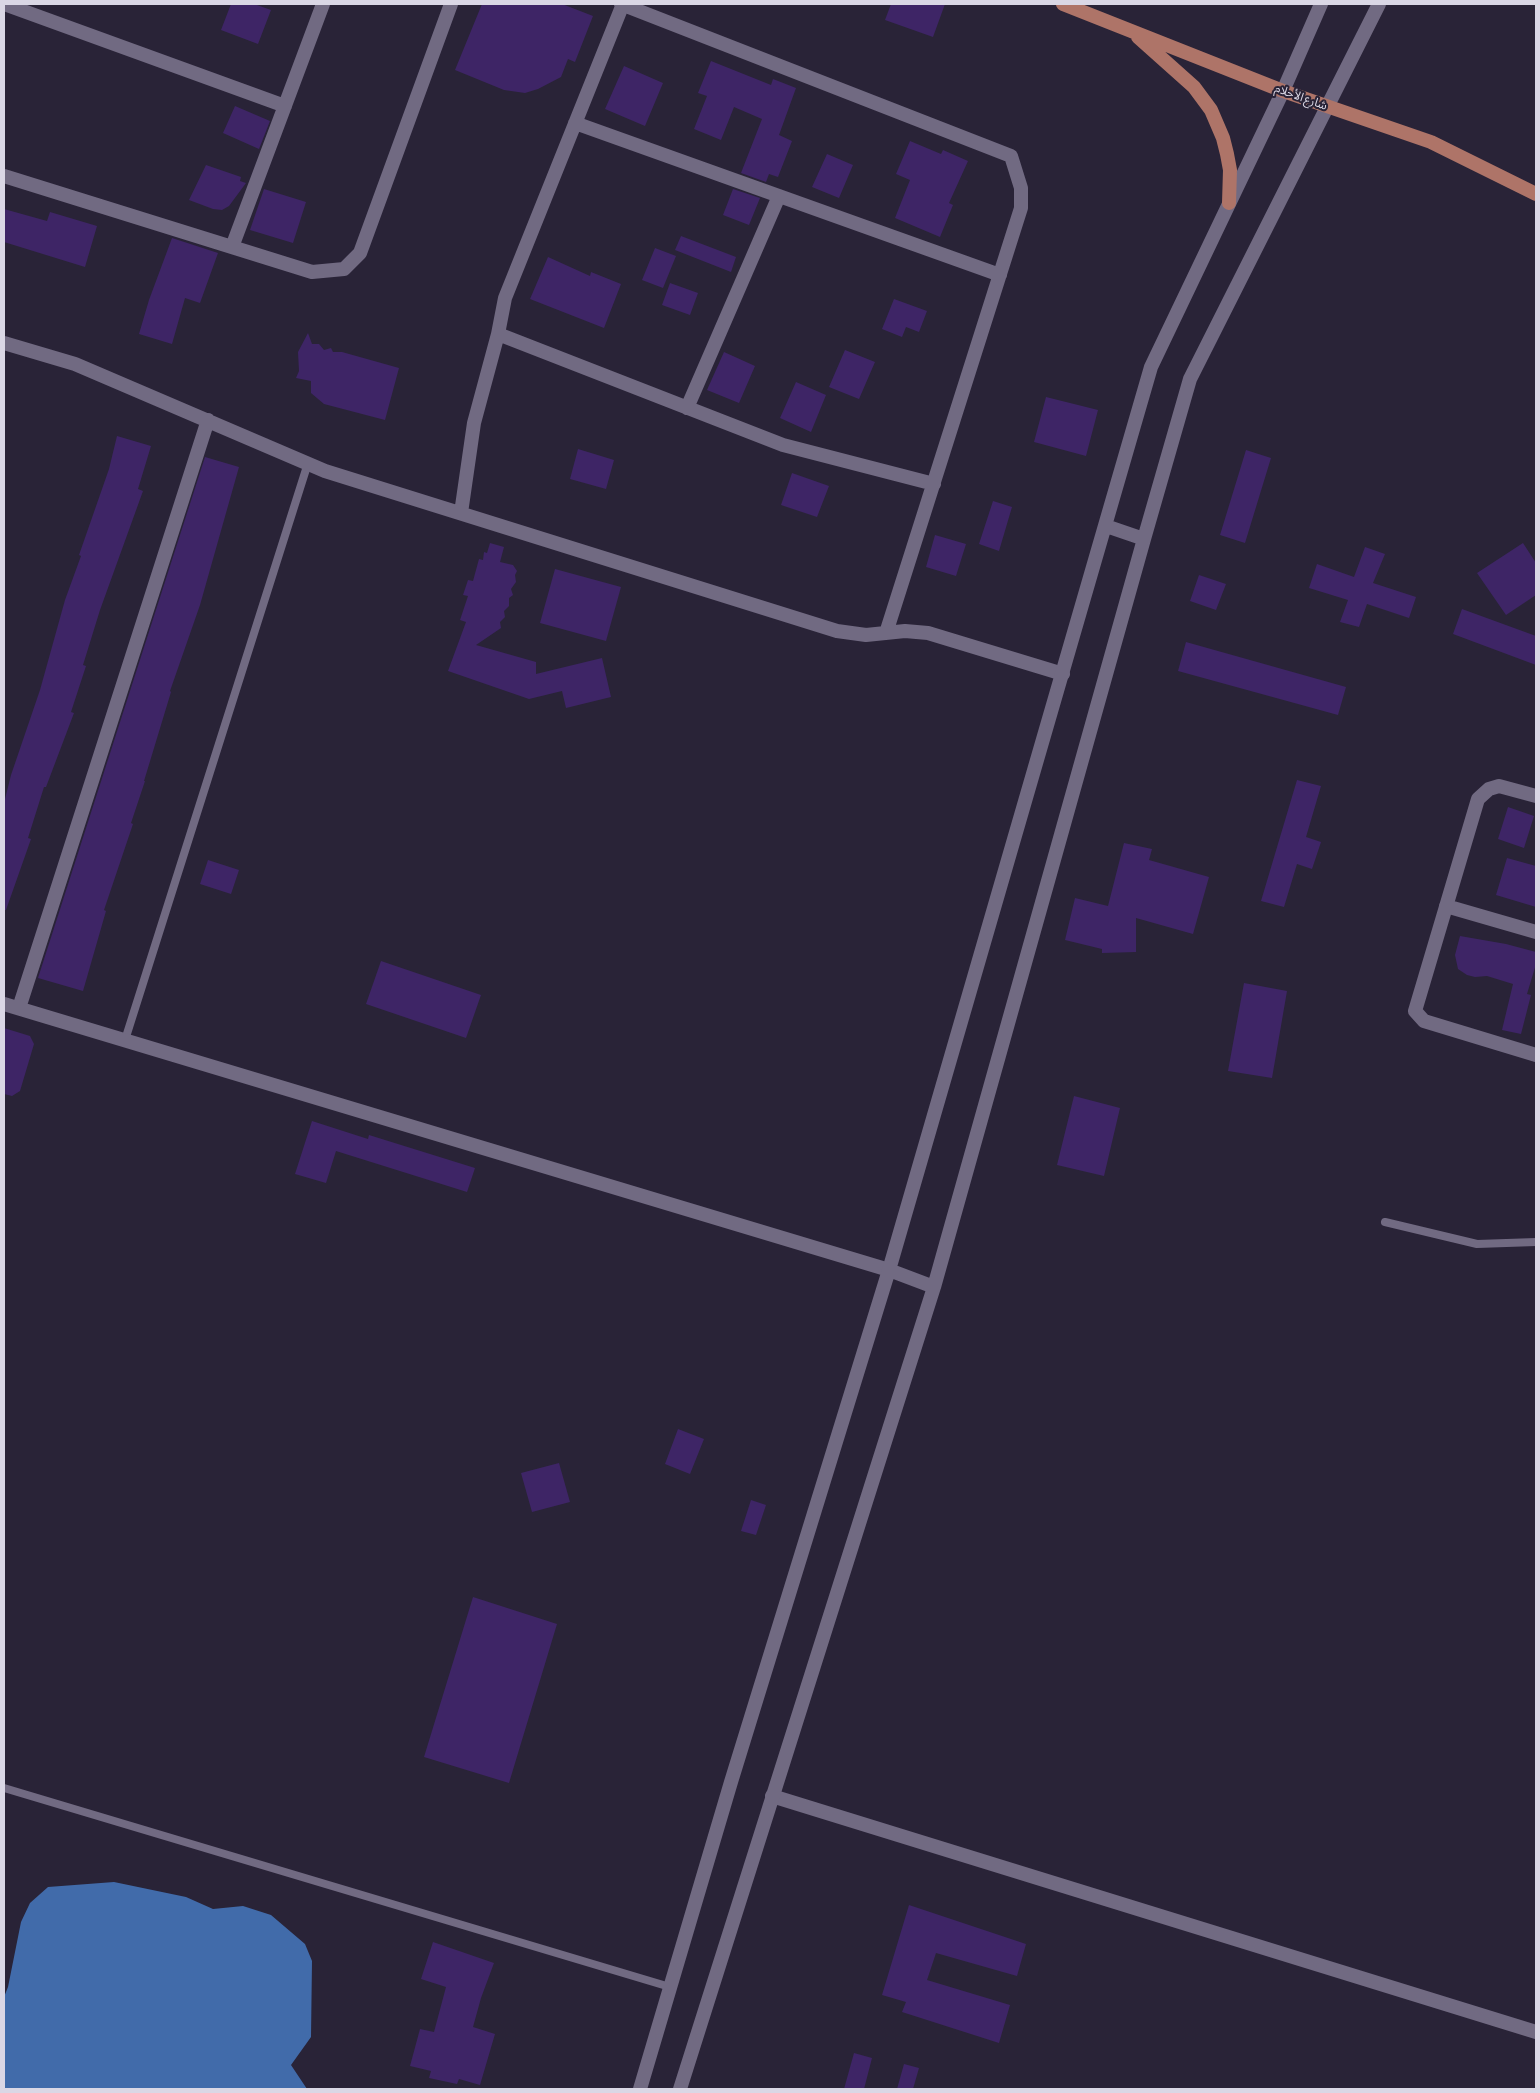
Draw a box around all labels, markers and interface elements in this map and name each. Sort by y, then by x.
street label: شارع الأحلام [1273,81,1329,113]

